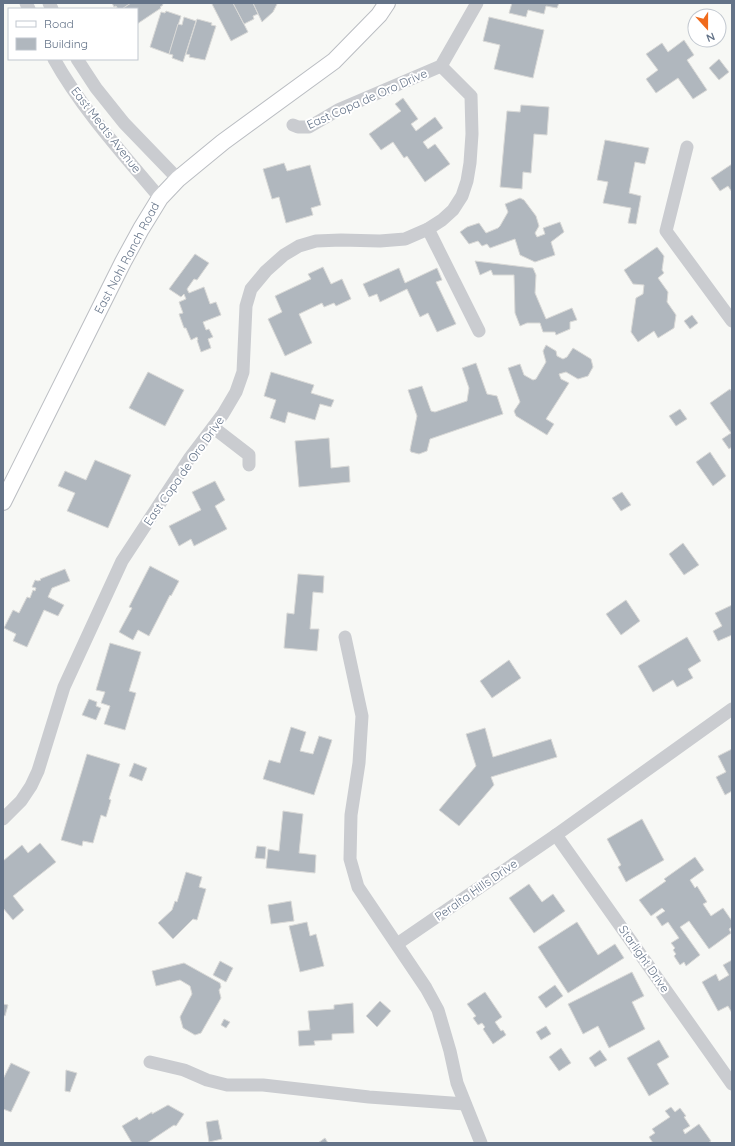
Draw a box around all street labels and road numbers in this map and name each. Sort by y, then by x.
street label: East Copa de Oro Drive [304,65,430,132]
street label: East Meats Avenue [68,84,145,176]
street label: East Nohl Ranch Road [91,199,162,316]
street label: East Copa de Oro Drive [140,413,227,528]
street label: Peralta Hills Drive [432,855,520,924]
street label: Starlight Drive [616,922,673,995]

